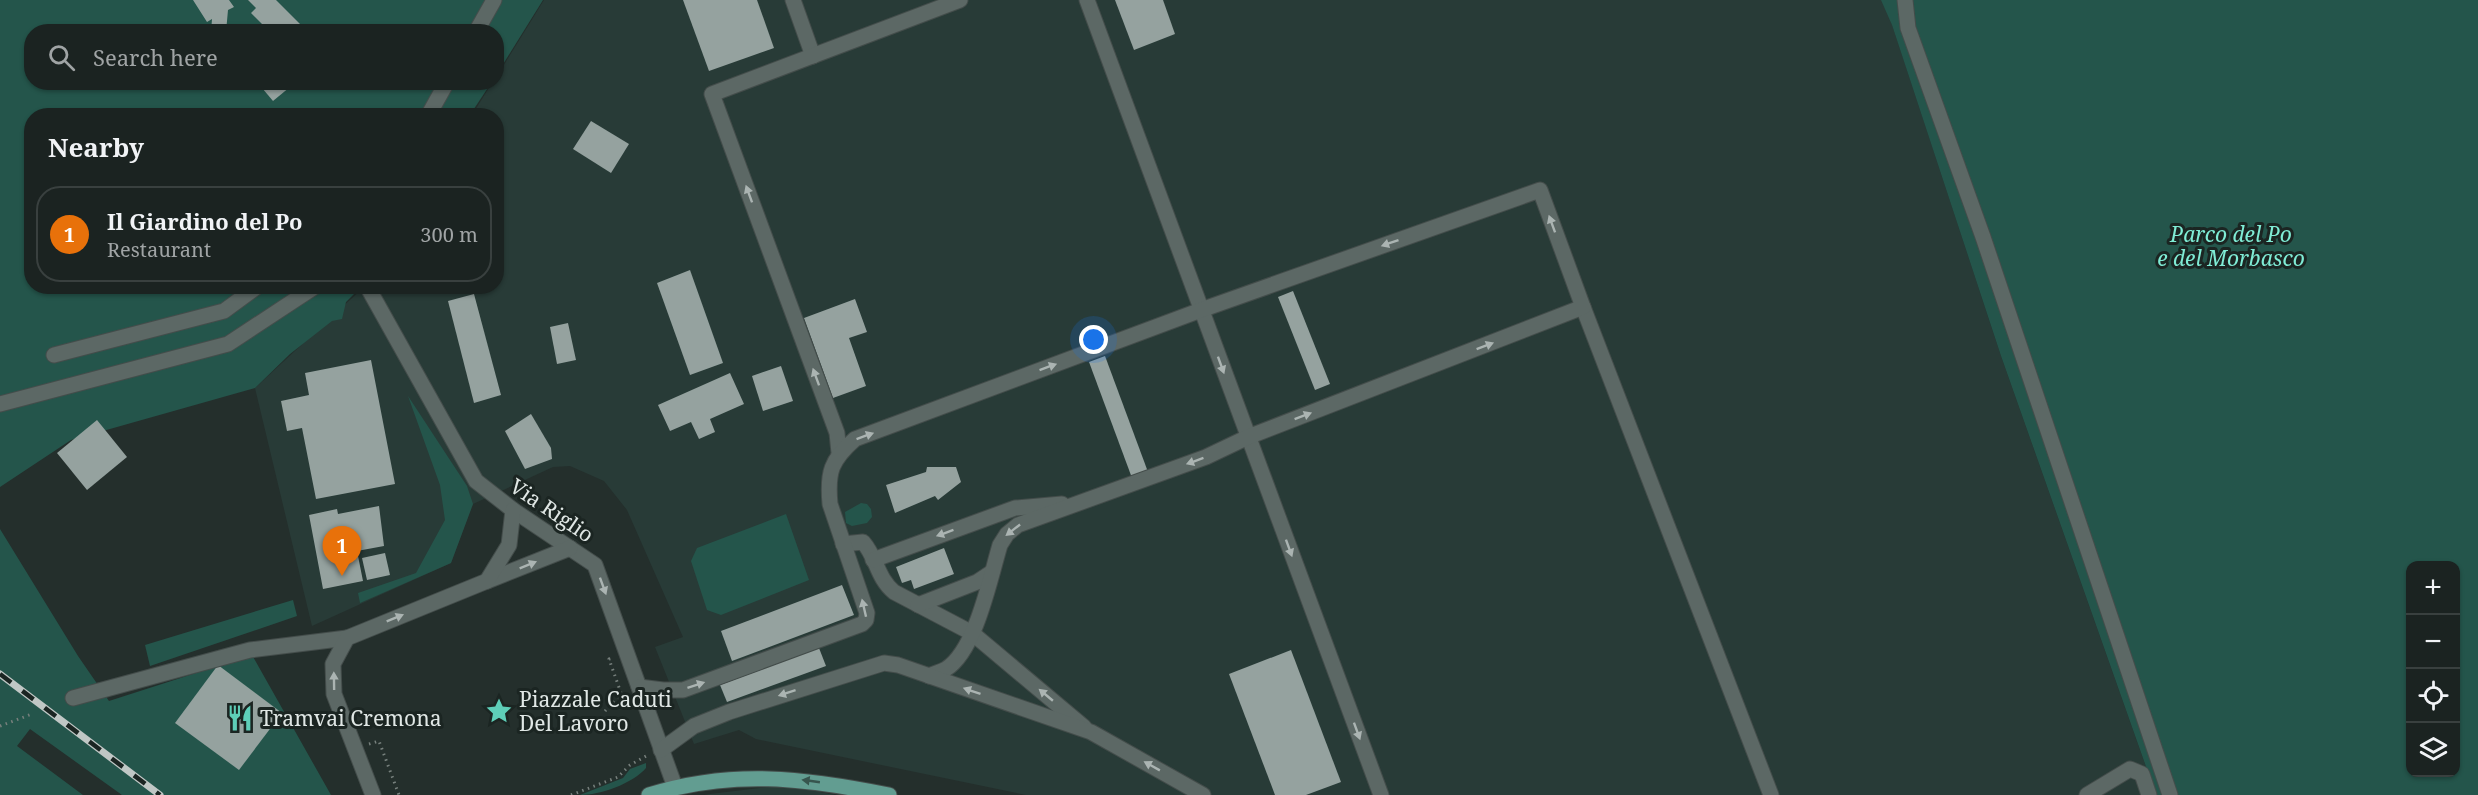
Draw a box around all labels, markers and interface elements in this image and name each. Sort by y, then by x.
search box [24,24,504,90]
icon: search [45,41,78,74]
text: Search here [93,42,218,72]
text: Nearby [48,129,144,165]
one-way arrow [743,185,753,203]
text: Il Giardino del Po [107,206,302,236]
one-way arrow [1547,215,1557,233]
park label: Parco del Po e del Morbasco [2157,220,2305,272]
text: 1 [64,221,75,248]
text: 300 m [420,221,478,248]
text: Restaurant [107,236,211,263]
one-way arrow [1381,239,1399,249]
your location [1079,325,1108,354]
one-way arrow [1476,340,1494,350]
one-way arrow [1217,356,1227,374]
one-way arrow [1039,362,1057,372]
one-way arrow [811,368,820,386]
one-way arrow [1294,411,1312,420]
one-way arrow [856,430,874,440]
one-way arrow [1186,457,1204,466]
street label: Via Riglio [505,472,599,548]
one-way arrow [1005,524,1021,537]
pin: 1 [322,526,362,576]
one-way arrow [936,529,954,539]
one-way arrow [1285,539,1295,557]
one-way arrow [519,559,537,569]
map controls [2406,561,2460,777]
button: + [2406,561,2460,615]
one-way arrow [598,577,608,595]
one-way arrow [859,599,869,617]
one-way arrow [386,613,404,623]
button: − [2406,615,2460,669]
button: locate [2406,669,2460,723]
one-way arrow [329,671,339,690]
one-way arrow [688,680,706,690]
place label: Piazzale Caduti Del Lavoro [519,685,672,737]
one-way arrow [963,685,981,695]
one-way arrow [778,689,796,698]
one-way arrow [1039,689,1054,702]
place icon: Piazzale Caduti Del Lavoro [484,696,514,726]
restaurant icon: Tramvai Cremona [225,703,255,733]
place label: Tramvai Cremona [260,704,442,732]
one-way arrow [1353,722,1363,740]
button: layers [2406,723,2460,777]
one-way arrow [1143,761,1160,771]
one-way arrow [801,777,820,786]

